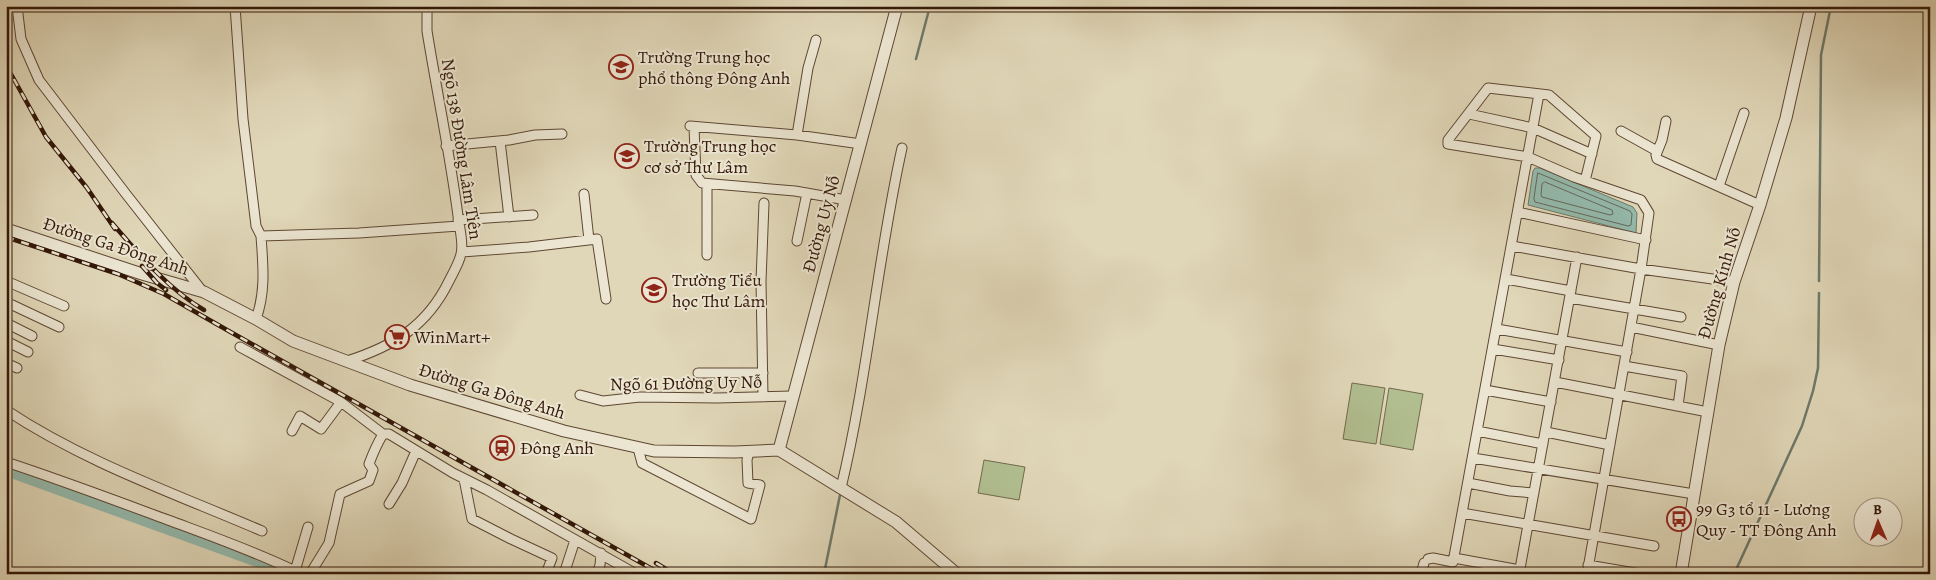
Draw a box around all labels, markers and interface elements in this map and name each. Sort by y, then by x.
place label: Trường Trung học phổ thông Đông Anh [638,45,791,90]
school or university icon: Trường Trung học phổ thông Đông Anh [608,54,634,80]
street label: Ngõ 138 Đường Lâm Tiên [436,57,488,241]
place label: Trường Trung học cơ sở Thư Lâm [644,134,776,179]
school or university icon: Trường Trung học cơ sở Thư Lâm [614,143,640,169]
street label: Đường Uy Nỗ [796,173,846,275]
street label: Đường Ga Đông Anh [40,211,192,281]
street label: Đường Kính Nỗ [1692,224,1746,342]
place label: Trường Tiểu học Thư Lâm [672,268,766,313]
school or university icon: Trường Tiểu học Thư Lâm [641,277,667,303]
supermarket icon: WinMart+ [384,324,410,350]
place label: WinMart+ [413,325,490,349]
street label: Đường Ga Đông Anh [416,357,569,425]
street label: Ngõ 61 Đường Uy Nỗ [610,370,762,396]
station icon: Đông Anh [489,435,515,461]
place label: Đông Anh [520,436,594,460]
place label: 99 G3 tổ 11 - Lương Quy - TT Đông Anh [1696,497,1837,542]
north arrow [1854,498,1904,548]
text: B [1873,500,1883,519]
bus stop icon: 99 G3 tổ 11 - Lương Quy - TT Đông Anh [1666,506,1692,532]

